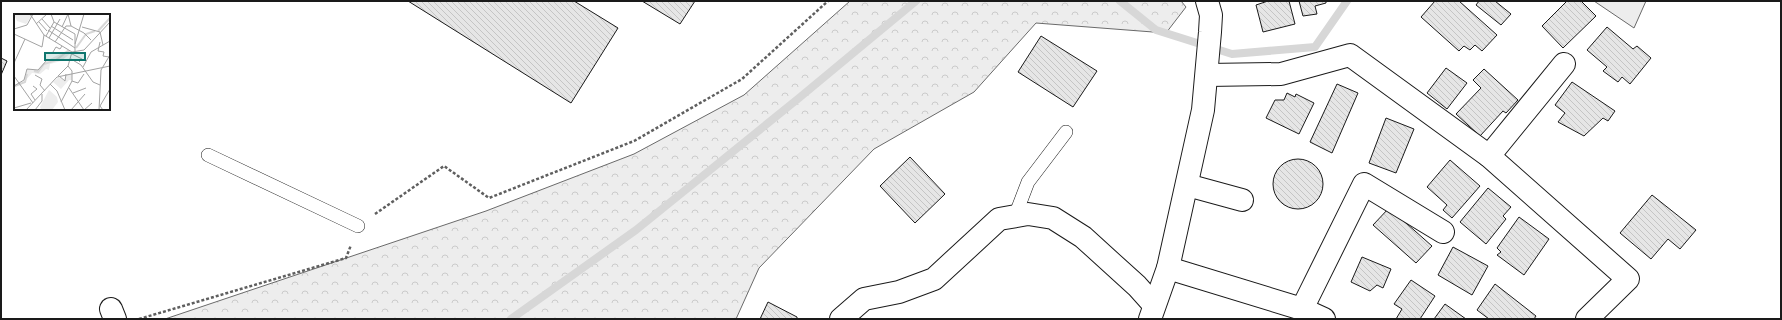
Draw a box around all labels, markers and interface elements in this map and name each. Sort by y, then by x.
inset map [14,14,110,110]

